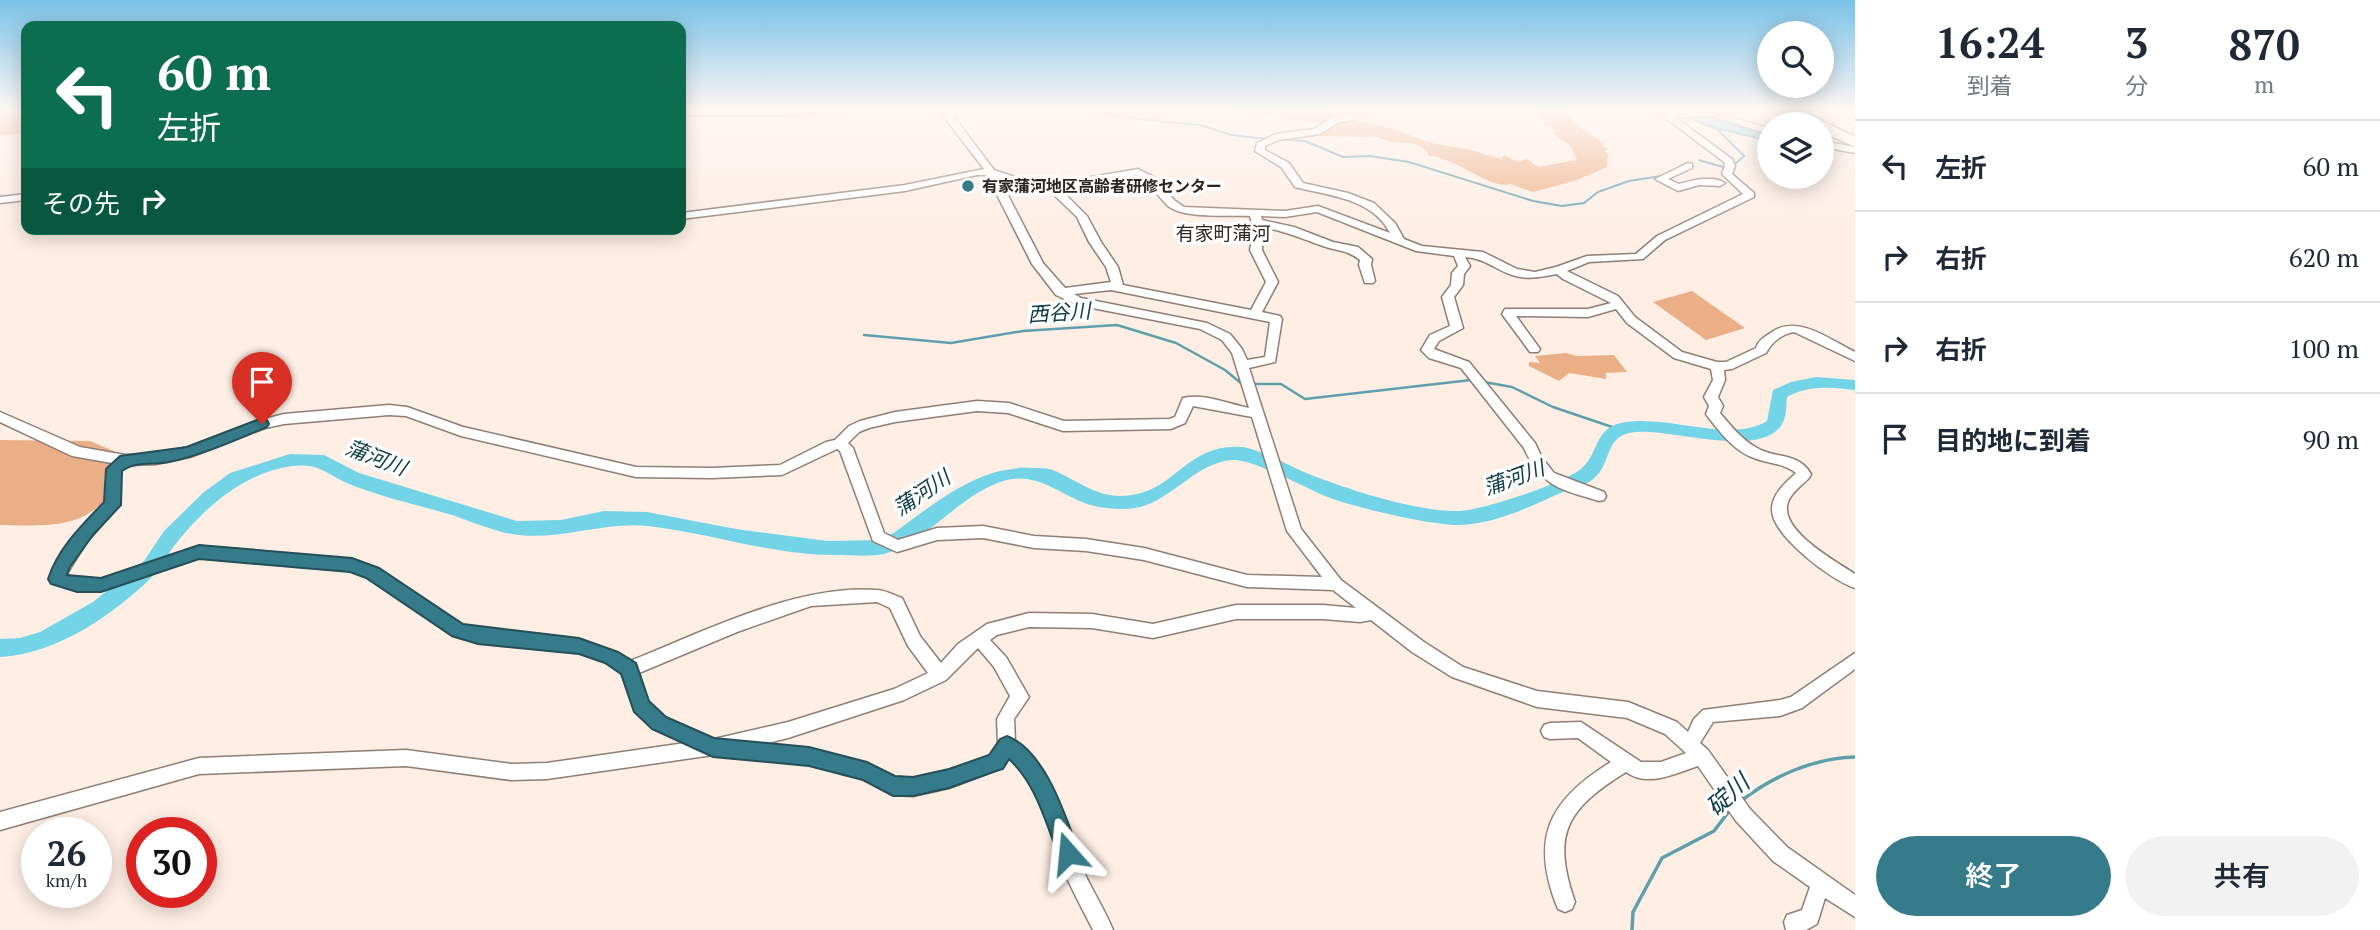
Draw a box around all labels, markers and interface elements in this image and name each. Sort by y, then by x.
text: 16:24 [1935,14,2045,70]
text: 3 [2125,14,2148,70]
text: 870 [2229,16,2300,72]
map controls [1757,21,1834,189]
button: search [1757,21,1834,98]
text: 60 m [157,39,271,104]
icon: left [42,49,133,140]
text: m [2254,69,2274,100]
text: 到着 [1967,70,2013,101]
text: 分 [2125,70,2148,101]
text: 左折 [157,106,221,148]
button: layers [1757,112,1834,189]
icon: left [1876,147,1914,185]
text: 60 m [2303,149,2359,183]
text: 左折 [1935,150,1987,184]
place label: 有家蒲河地区高齢者研修センター [982,175,1222,197]
marker: 有家蒲河地区高齢者研修センター [960,178,976,194]
icon: right [134,182,172,220]
text: その先 [42,186,120,220]
district label: 有家町蒲河 [1175,220,1271,245]
icon: right [1876,238,1914,276]
text: 620 m [2289,240,2359,274]
text: 右折 [1935,241,1987,275]
water label: 西谷川 [1027,296,1093,328]
icon: right [1876,329,1914,367]
text: 100 m [2289,331,2359,365]
text: 右折 [1935,332,1987,366]
pin [232,352,292,424]
icon: arrive [243,363,281,401]
icon: arrive [1876,420,1914,458]
text: 90 m [2303,422,2359,456]
text: 目的地に到着 [1935,423,2091,457]
water label: 蒲河川 [342,433,413,482]
water label: 蒲河川 [1479,452,1550,501]
water label: 蒲河川 [887,462,957,521]
water label: 碇川 [1699,764,1758,822]
position arrow [1031,816,1105,890]
speed limit sign: 30 [126,817,217,908]
text: 26 [47,830,86,876]
button: 終了 [1876,836,2111,916]
button: 共有 [2125,836,2359,916]
text: km/h [46,868,87,892]

